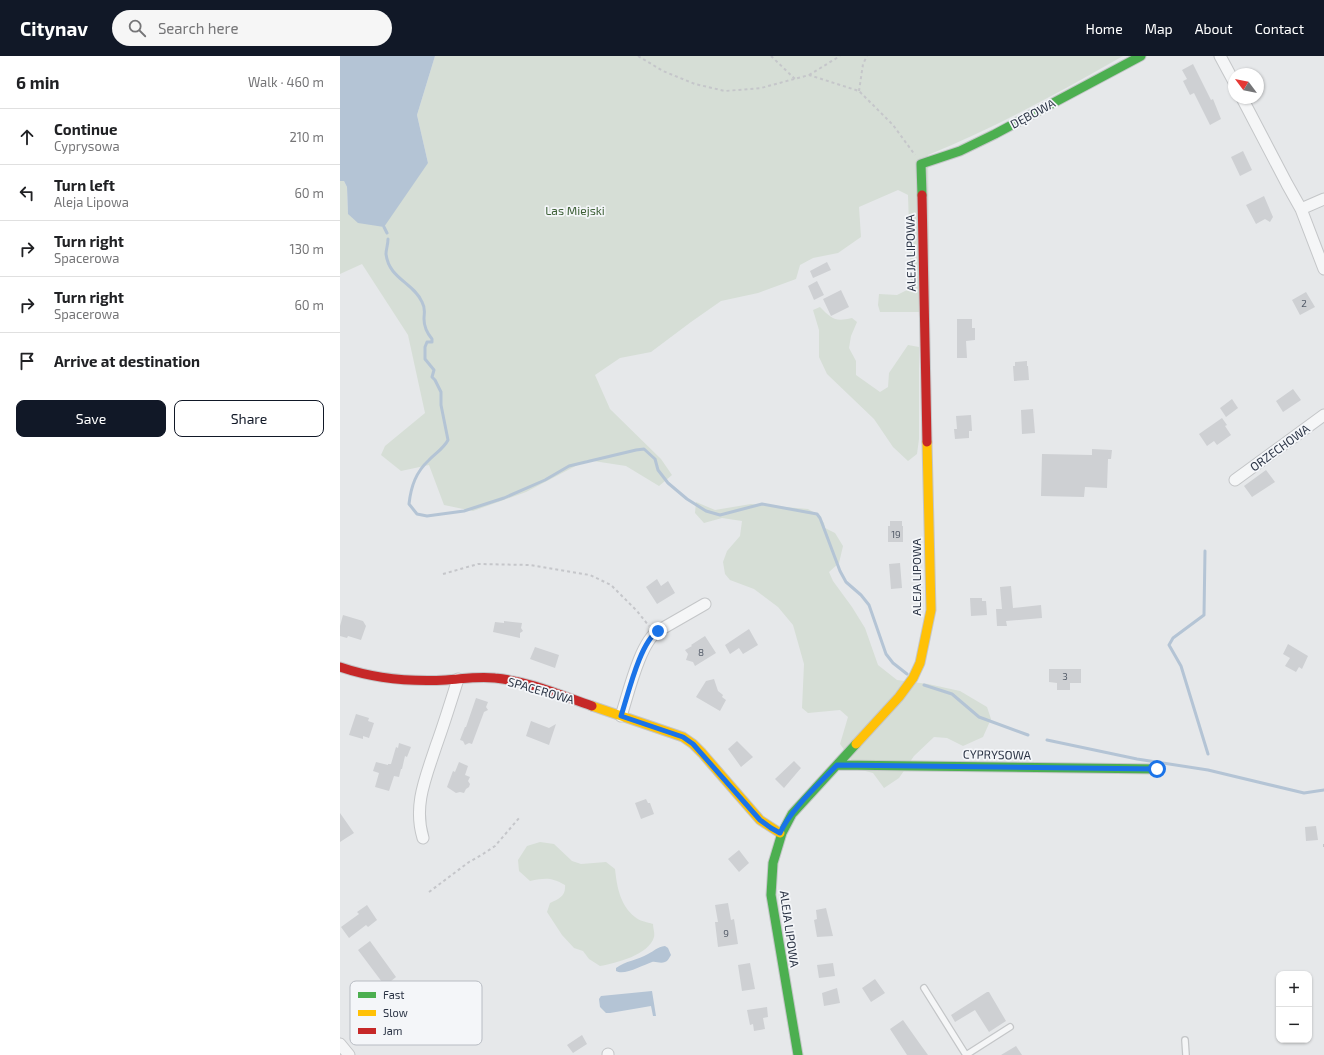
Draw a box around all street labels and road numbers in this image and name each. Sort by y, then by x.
street label: DĘBOWA [1008,95,1058,131]
street label: ALEJA LIPOWA [902,214,918,292]
street label: ORZECHOWA [1247,421,1312,474]
street label: ALEJA LIPOWA [909,538,923,616]
street label: SPACEROWA [506,674,577,706]
street label: CYPRYSOWA [963,746,1032,762]
street label: ALEJA LIPOWA [778,890,802,969]

